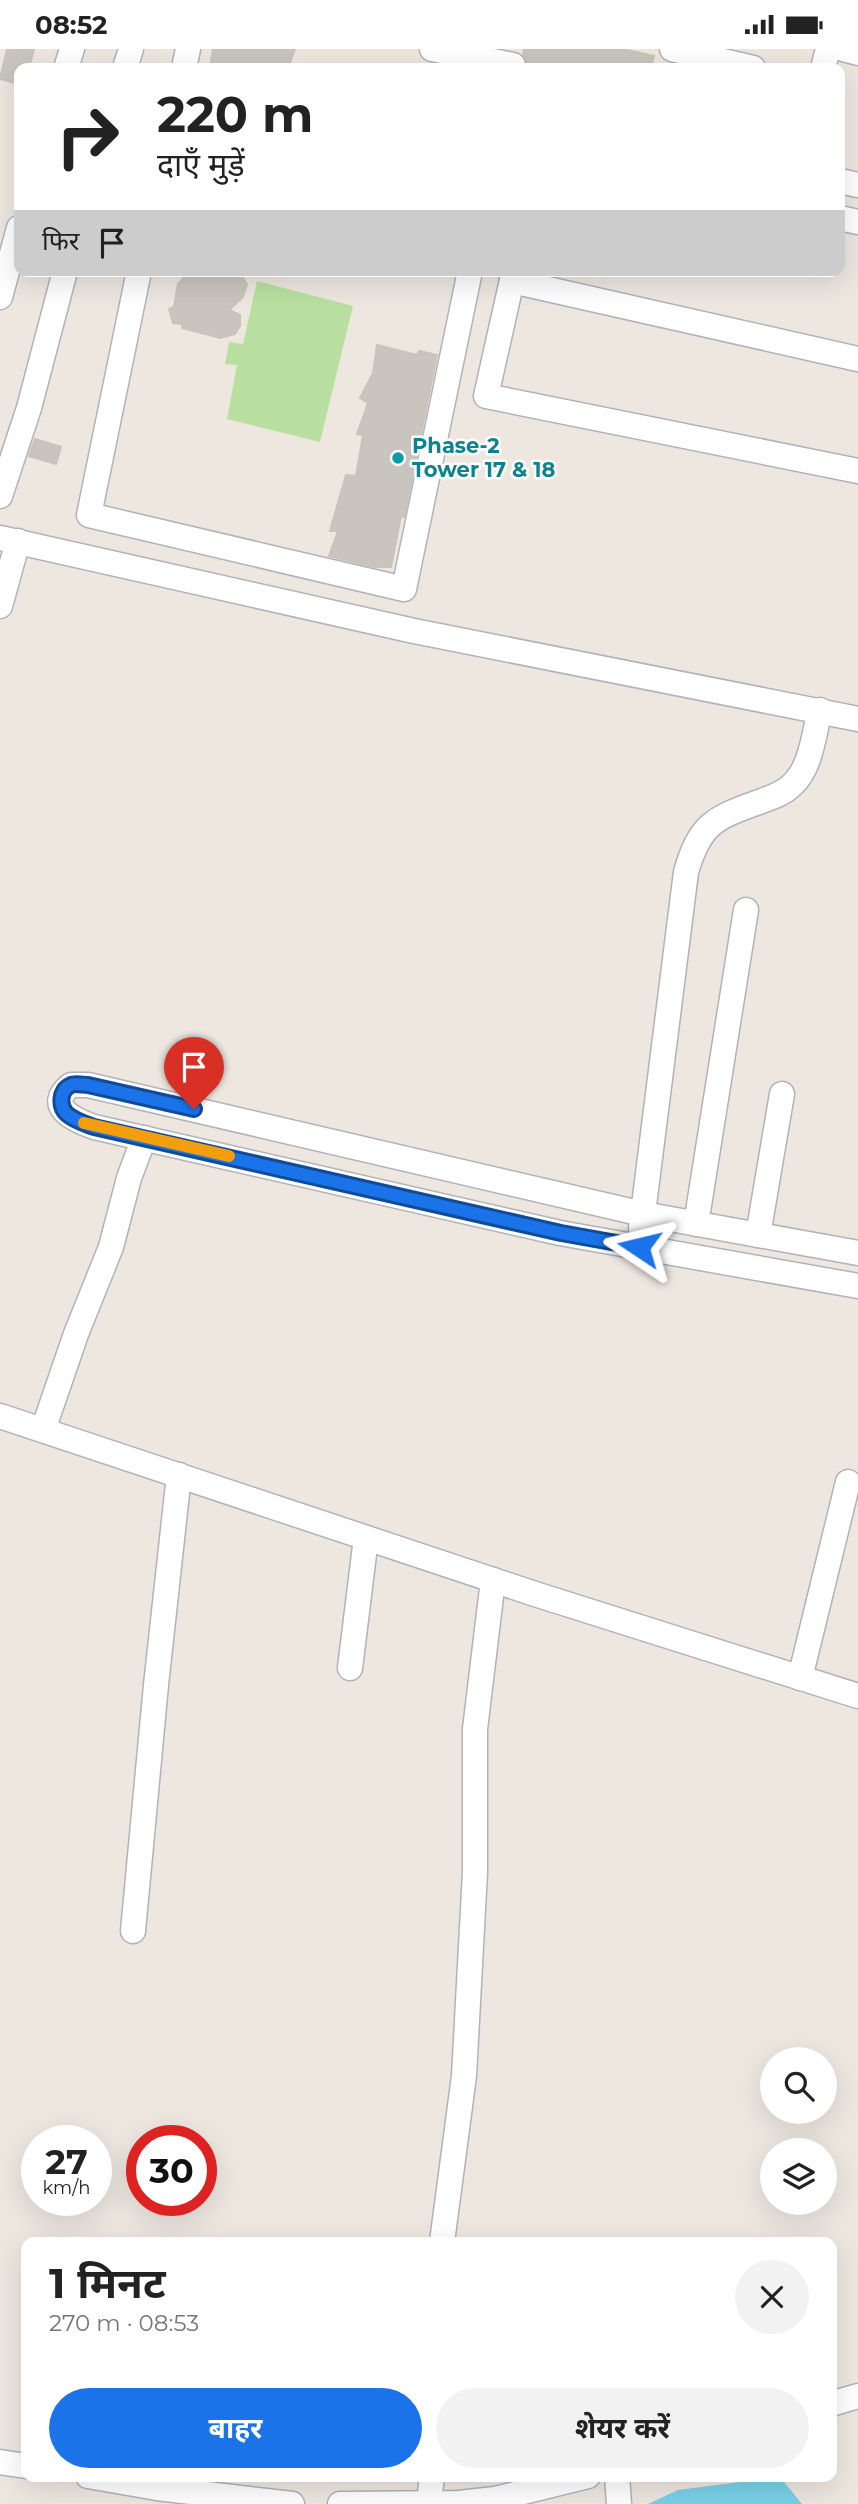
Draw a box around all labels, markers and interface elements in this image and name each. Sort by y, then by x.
text: 08:52 [35,9,107,41]
text: 220 m [157,85,313,144]
icon: right [42,91,133,182]
text: दाएँ मुड़ें [157,145,245,184]
icon: arrive [93,224,131,262]
text: फिर [42,225,79,257]
place label: Phase-2 Tower 17 & 18 [412,433,556,482]
marker: Phase-2 Tower 17 & 18 [390,450,406,466]
pin [164,1037,224,1109]
icon: arrive [175,1048,213,1086]
position arrow [602,1210,676,1284]
map controls [760,2047,837,2215]
button: search [760,2047,837,2124]
speed limit sign: 30 [126,2125,217,2216]
button: layers [760,2138,837,2215]
text: 27 [45,2140,88,2183]
text: km/h [42,2177,91,2199]
text: 1 मिनट [49,2257,166,2309]
button: close [735,2260,809,2334]
text: 270 m · 08:53 [49,2309,199,2337]
button: बाहर [49,2388,422,2468]
button: शेयर करें [436,2388,809,2468]

